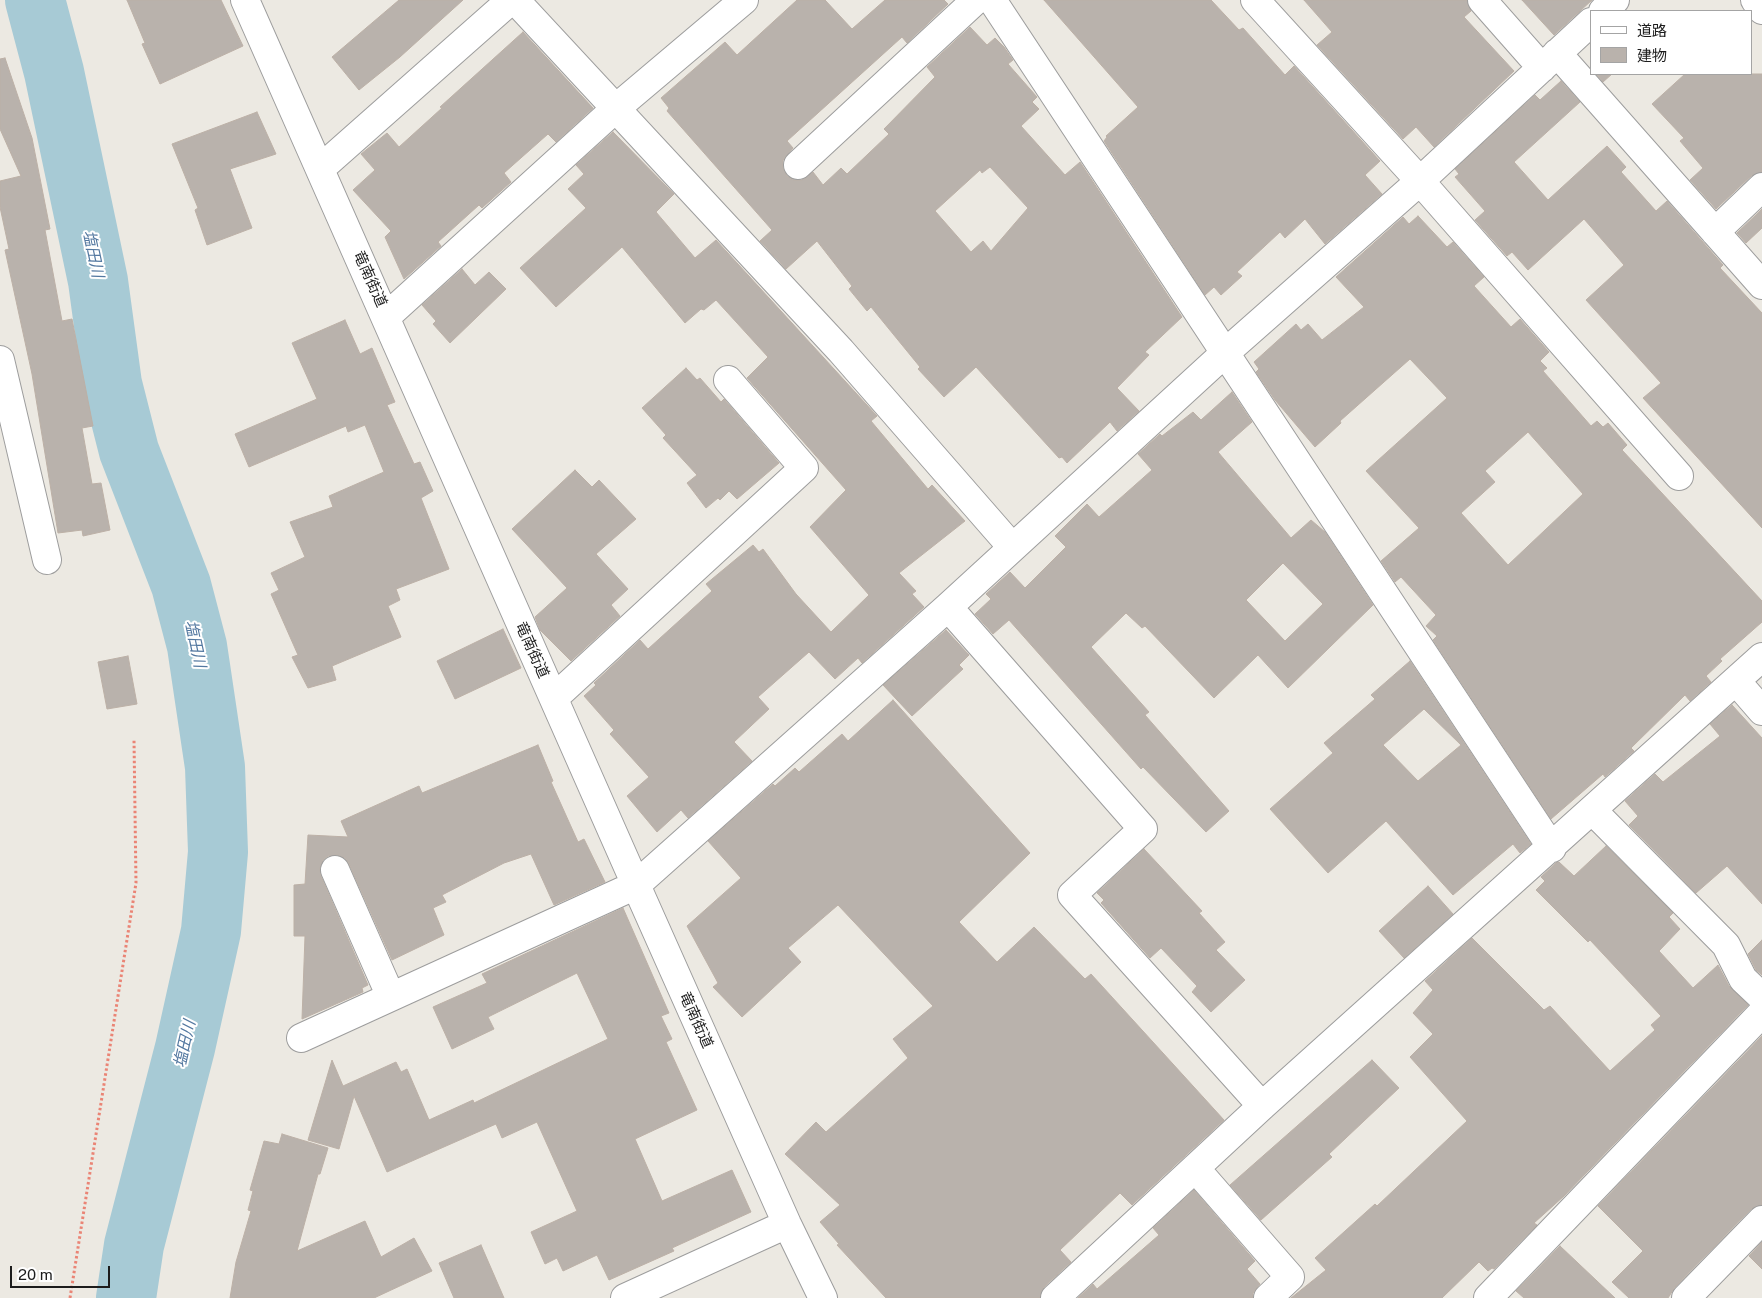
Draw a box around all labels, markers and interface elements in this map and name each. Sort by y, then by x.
legend [1590,10,1752,75]
text: 道路 [1637,22,1667,39]
text: 建物 [1637,47,1667,64]
water label: 塩田川 [79,229,107,279]
street label: 竜南街道 [350,248,390,310]
water label: 塩田川 [181,619,209,669]
street label: 竜南街道 [512,619,552,681]
street label: 竜南街道 [676,989,716,1051]
water label: 塩田川 [170,1018,200,1070]
scale bar [12,1256,112,1288]
text: 20 m [18,1266,53,1283]

